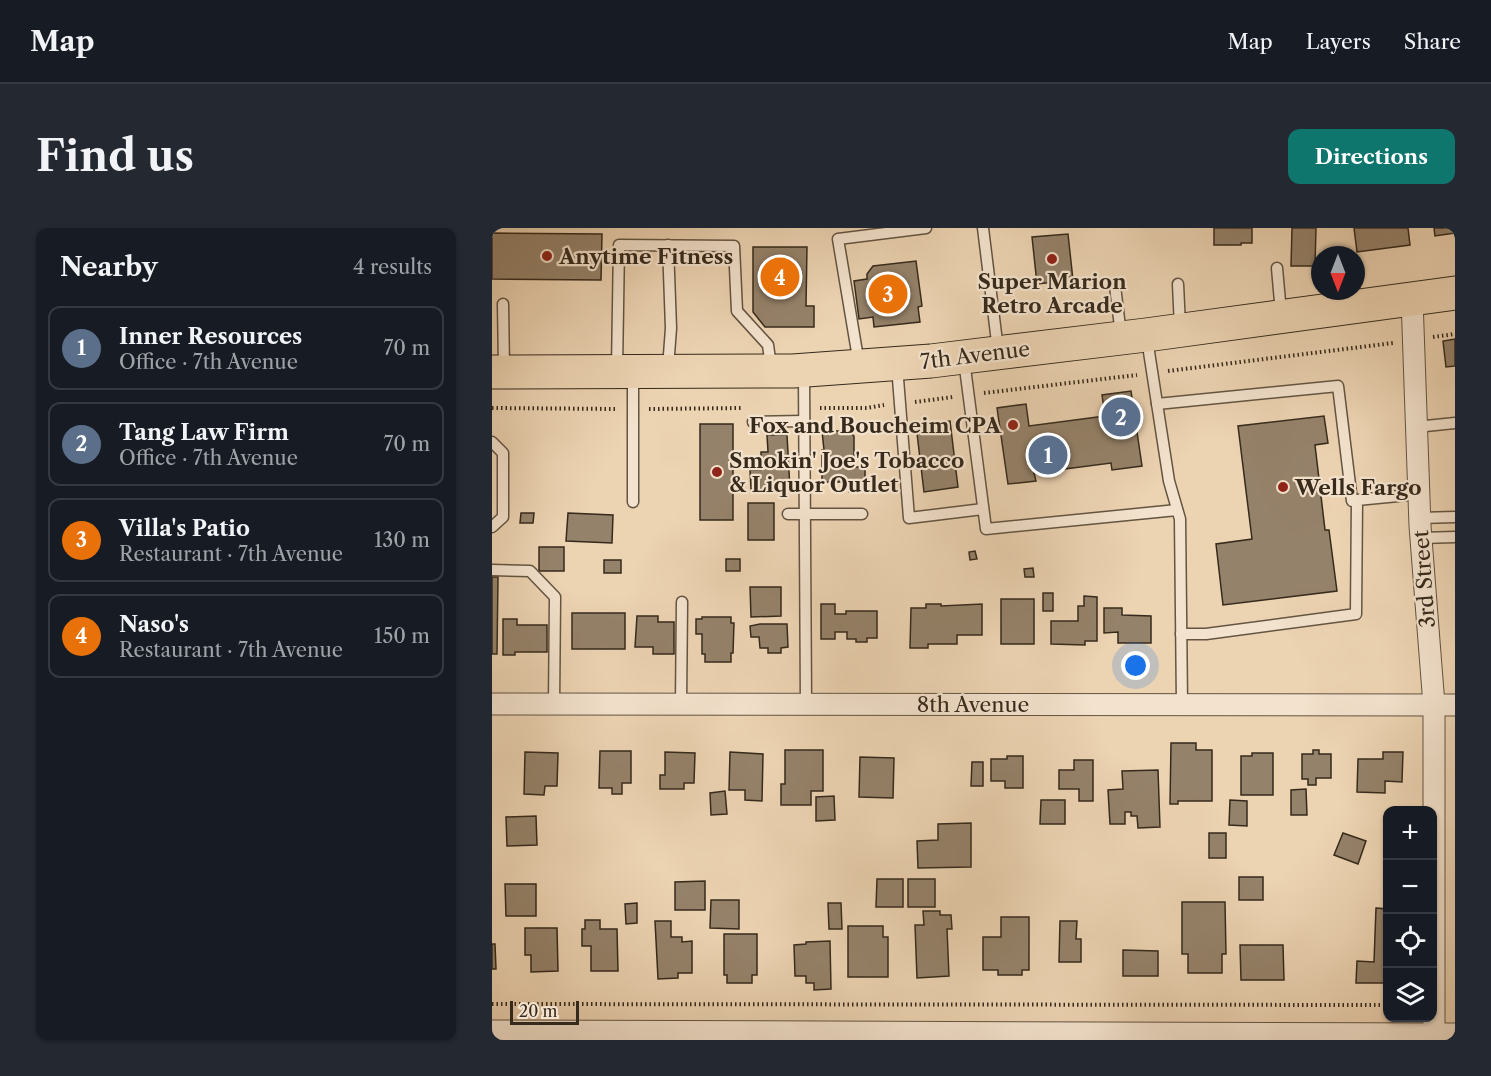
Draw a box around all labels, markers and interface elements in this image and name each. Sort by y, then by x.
text: Map [30,24,94,58]
text: Map [1228,29,1273,54]
text: Layers [1306,29,1371,54]
text: Share [1404,29,1461,54]
button: Directions [1288,129,1455,184]
text: Find us [36,130,194,182]
place label: Anytime Fitness [558,244,733,269]
north arrow [1311,246,1365,300]
marker: Anytime Fitness [540,249,554,263]
text: Nearby [60,251,158,283]
marker: Super Marion Retro Arcade [1045,252,1059,266]
pin: 4 [760,254,800,300]
text: 4 results [353,255,432,279]
place label: Super Marion Retro Arcade [977,269,1127,318]
pin: 3 [868,272,908,316]
text: Inner Resources [119,323,302,350]
text: 1 [77,336,86,360]
text: 70 m [384,336,430,360]
street label: 7th Avenue [919,336,1031,374]
text: Office · 7th Avenue [119,350,298,374]
pin: 2 [1102,394,1140,440]
place label: Fox and Boucheim CPA [749,413,1002,438]
marker: Fox and Boucheim CPA [1006,418,1020,432]
text: Tang Law Firm [119,419,289,446]
text: 2 [76,432,87,456]
text: 70 m [384,432,430,456]
pin: 1 [1028,432,1068,478]
text: Office · 7th Avenue [119,446,298,470]
place label: Smokin' Joe's Tobacco & Liquor Outlet [729,448,964,497]
marker: Smokin' Joe's Tobacco & Liquor Outlet [710,465,724,479]
place label: Wells Fargo [1294,475,1422,500]
marker: Wells Fargo [1276,480,1290,494]
text: Villa's Patio [119,515,250,542]
text: 3 [76,528,87,552]
text: 130 m [374,528,430,552]
street label: 3rd Street [1408,529,1440,629]
text: Restaurant · 7th Avenue [119,542,343,566]
text: Naso's [119,611,189,638]
text: 4 [76,624,87,648]
text: 150 m [374,624,430,648]
text: Restaurant · 7th Avenue [119,638,343,662]
your location [1121,651,1150,680]
street label: 8th Avenue [917,692,1029,717]
map controls [1383,806,1437,1022]
button: + [1383,806,1437,860]
button: − [1383,860,1437,914]
button: locate [1383,914,1437,968]
button: layers [1383,968,1437,1022]
scale bar [510,998,579,1026]
text: 20 m [519,1001,558,1021]

